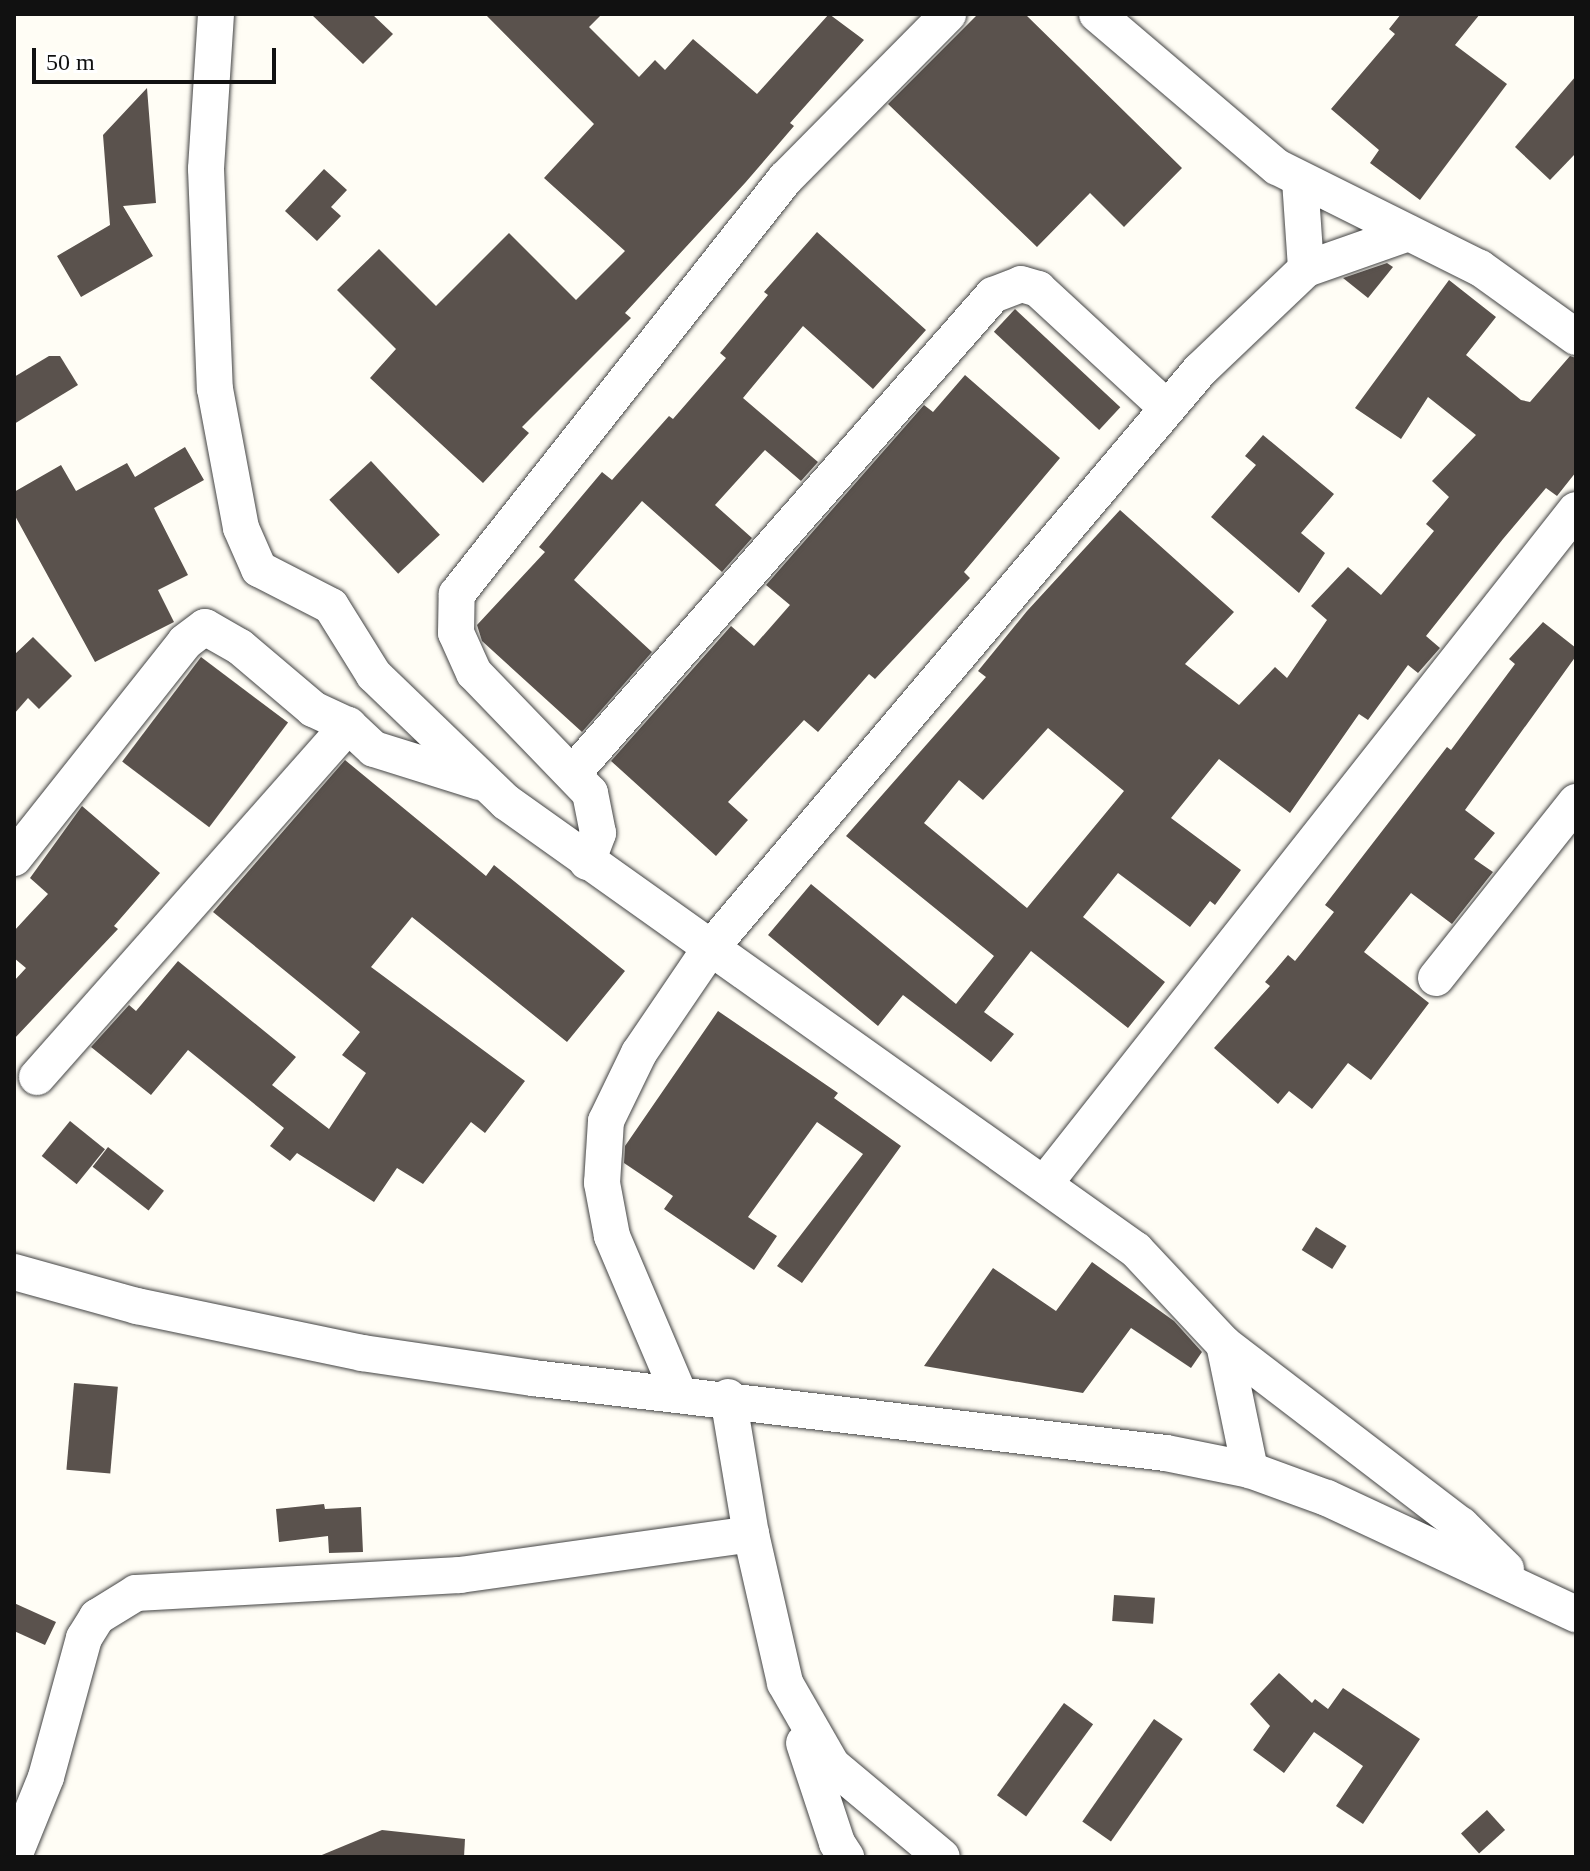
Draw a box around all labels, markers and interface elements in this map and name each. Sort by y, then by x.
scale bar [36,32,280,82]
text: 50 m [46,49,95,75]

